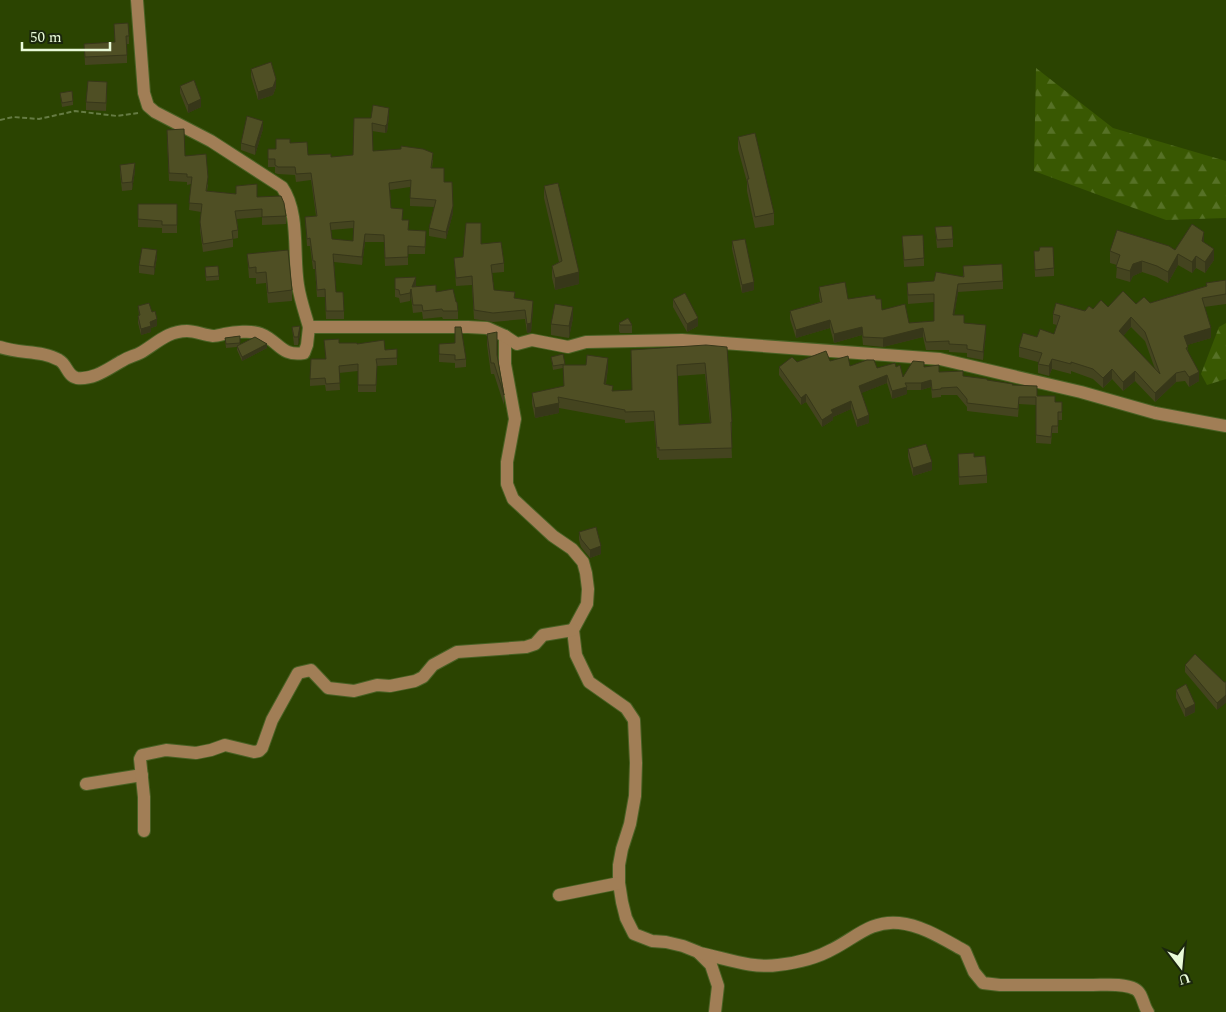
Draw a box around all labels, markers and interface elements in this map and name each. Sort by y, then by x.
scale bar [22,20,110,52]
text: 50 m [30,26,62,49]
north arrow [1156,942,1206,992]
text: U [1176,967,1193,991]

